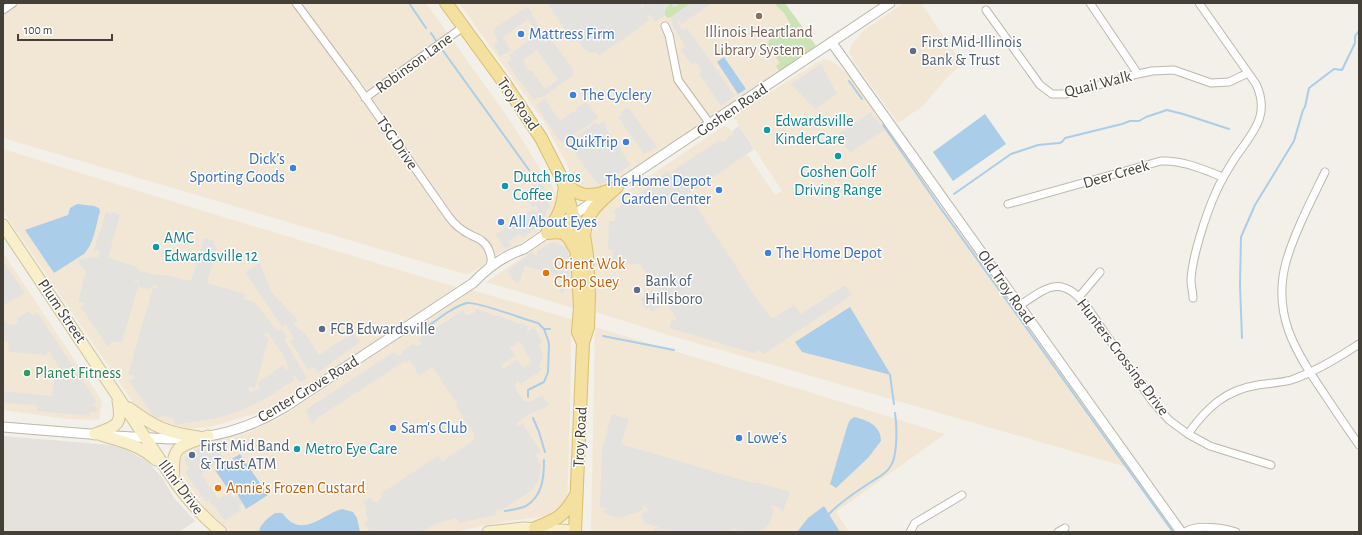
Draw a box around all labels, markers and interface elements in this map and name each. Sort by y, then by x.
marker: Illinois Heartland Library System [754,11,764,21]
scale bar [18,16,112,42]
text: 100 m [24,24,52,36]
place label: Illinois Heartland Library System [705,24,813,59]
place label: Mattress Firm [529,26,615,42]
marker: Mattress Firm [516,29,526,39]
street label: Robinson Lane [373,30,455,96]
place label: First Mid-Illinois Bank & Trust [921,34,1022,68]
marker: First Mid-Illinois Bank & Trust [908,46,918,56]
street label: Quail Walk [1063,68,1134,101]
street label: Troy Road [493,74,542,134]
street label: Goshen Road [694,81,770,139]
place label: The Cyclery [581,87,652,104]
marker: The Cyclery [568,90,578,100]
place label: Edwardsville KinderCare [775,113,854,147]
street label: TSG Drive [373,114,421,172]
marker: Edwardsville KinderCare [762,125,772,135]
place label: QuikTrip [566,134,618,151]
marker: QuikTrip [621,137,631,147]
place label: Dick's Sporting Goods [190,151,285,185]
marker: Goshen Golf Driving Range [833,151,843,161]
street label: Deer Creek [1081,157,1152,191]
marker: Dick's Sporting Goods [288,163,298,173]
place label: Goshen Golf Driving Range [794,164,882,198]
place label: Dutch Bros Coffee [513,169,581,203]
place label: The Home Depot Garden Center [605,173,712,207]
marker: Dutch Bros Coffee [500,181,510,191]
marker: The Home Depot Garden Center [714,185,724,195]
place label: All About Eyes [509,214,597,231]
marker: All About Eyes [496,217,506,227]
place label: AMC Edwardsville 12 [164,230,258,264]
marker: AMC Edwardsville 12 [151,242,161,252]
place label: The Home Depot [776,245,882,261]
street label: Old Troy Road [974,247,1037,327]
marker: The Home Depot [763,248,773,258]
place label: Orient Wok Chop Suey [554,256,626,291]
marker: Orient Wok Chop Suey [541,268,551,278]
place label: Bank of Hillsboro [645,273,703,307]
street label: Plum Street [35,276,89,346]
marker: Bank of Hillsboro [632,285,642,295]
street label: Hunters Crossing Drive [1074,296,1172,418]
place label: FCB Edwardsville [330,321,435,337]
marker: FCB Edwardsville [317,324,327,334]
street label: Center Grove Road [255,353,361,425]
place label: Planet Fitness [35,365,121,381]
marker: Planet Fitness [22,368,32,378]
street label: Troy Road [570,406,591,468]
place label: Sam's Club [401,420,467,436]
marker: Sam's Club [388,423,398,433]
place label: Lowe's [747,430,787,446]
marker: Lowe's [734,433,744,443]
place label: First Mid Band & Trust ATM [200,438,289,472]
place label: Metro Eye Care [305,441,397,458]
marker: Metro Eye Care [292,444,302,454]
marker: First Mid Band & Trust ATM [187,450,197,460]
street label: Illini Drive [155,457,207,517]
place label: Annie's Frozen Custard [226,480,365,496]
marker: Annie's Frozen Custard [213,483,223,493]

